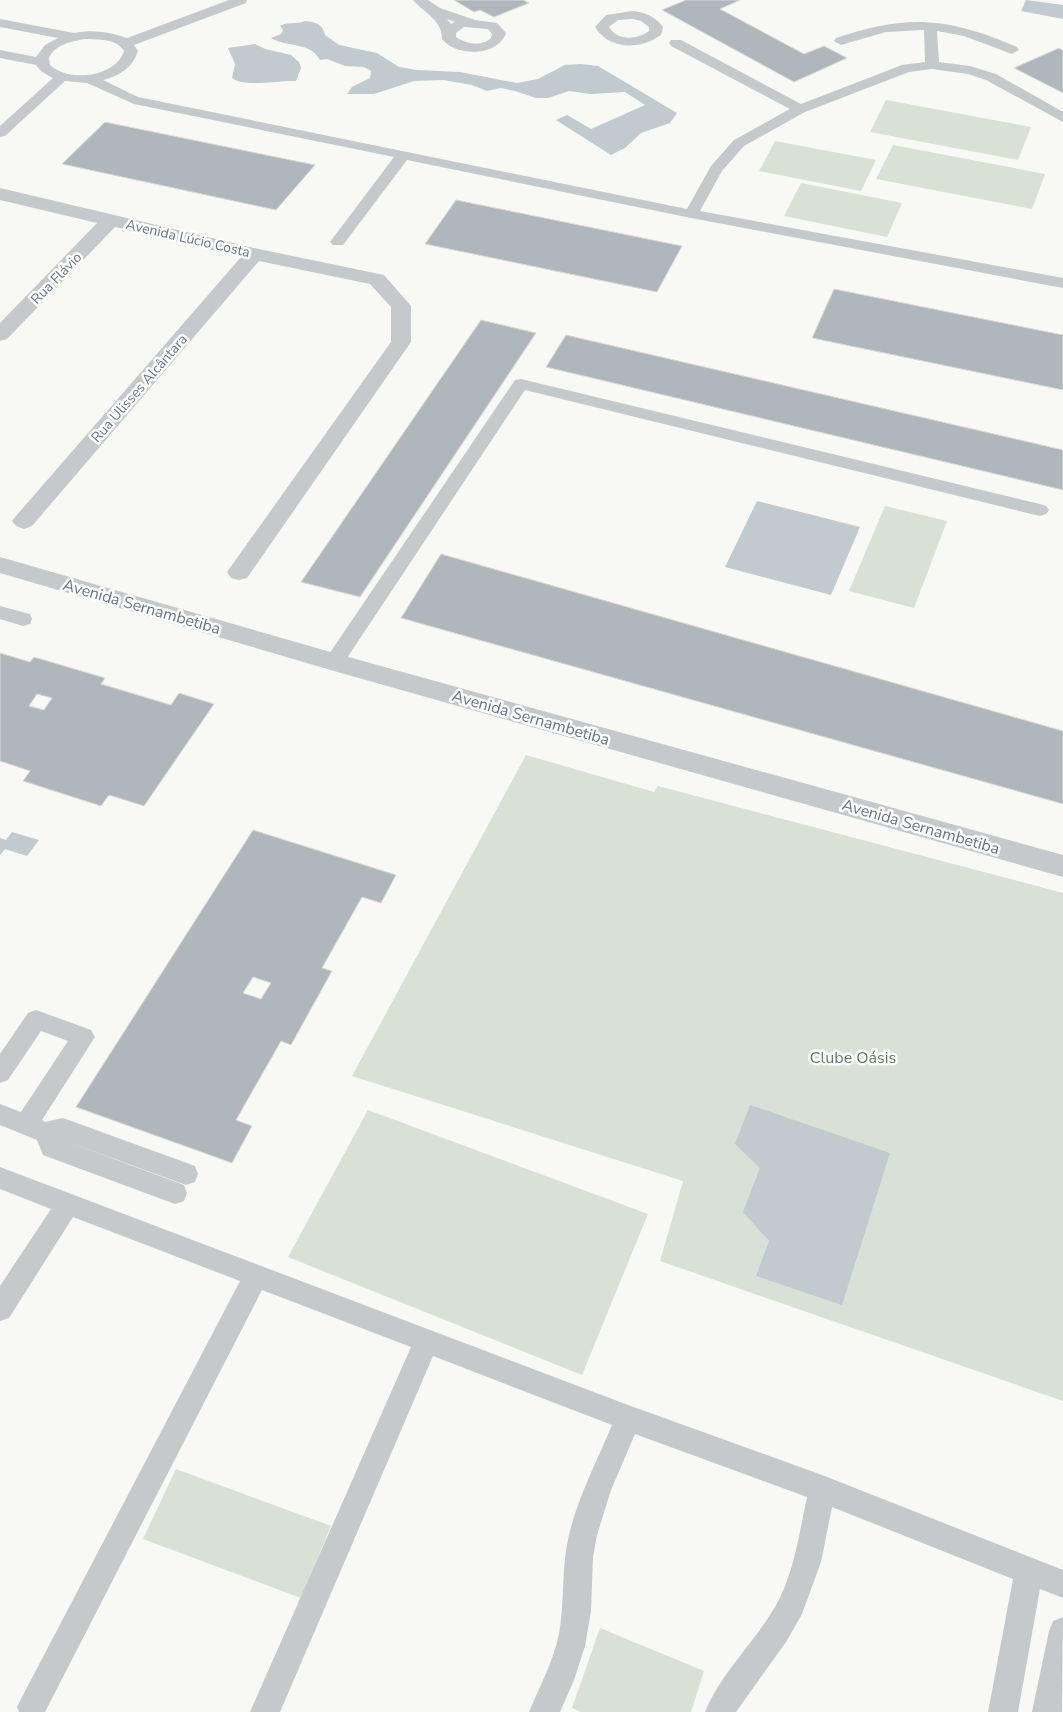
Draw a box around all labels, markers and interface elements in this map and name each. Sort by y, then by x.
street label: Avenida Lúcio Costa [124,215,252,262]
street label: Rua Flávio [27,248,86,309]
street label: Rua Ulisses Alcântara [87,330,192,447]
street label: Avenida Sernambetiba [60,574,223,640]
street label: Avenida Sernambetiba [449,685,612,751]
street label: Avenida Sernambetiba [839,794,1002,860]
park label: Clube Oásis [810,1047,896,1069]

